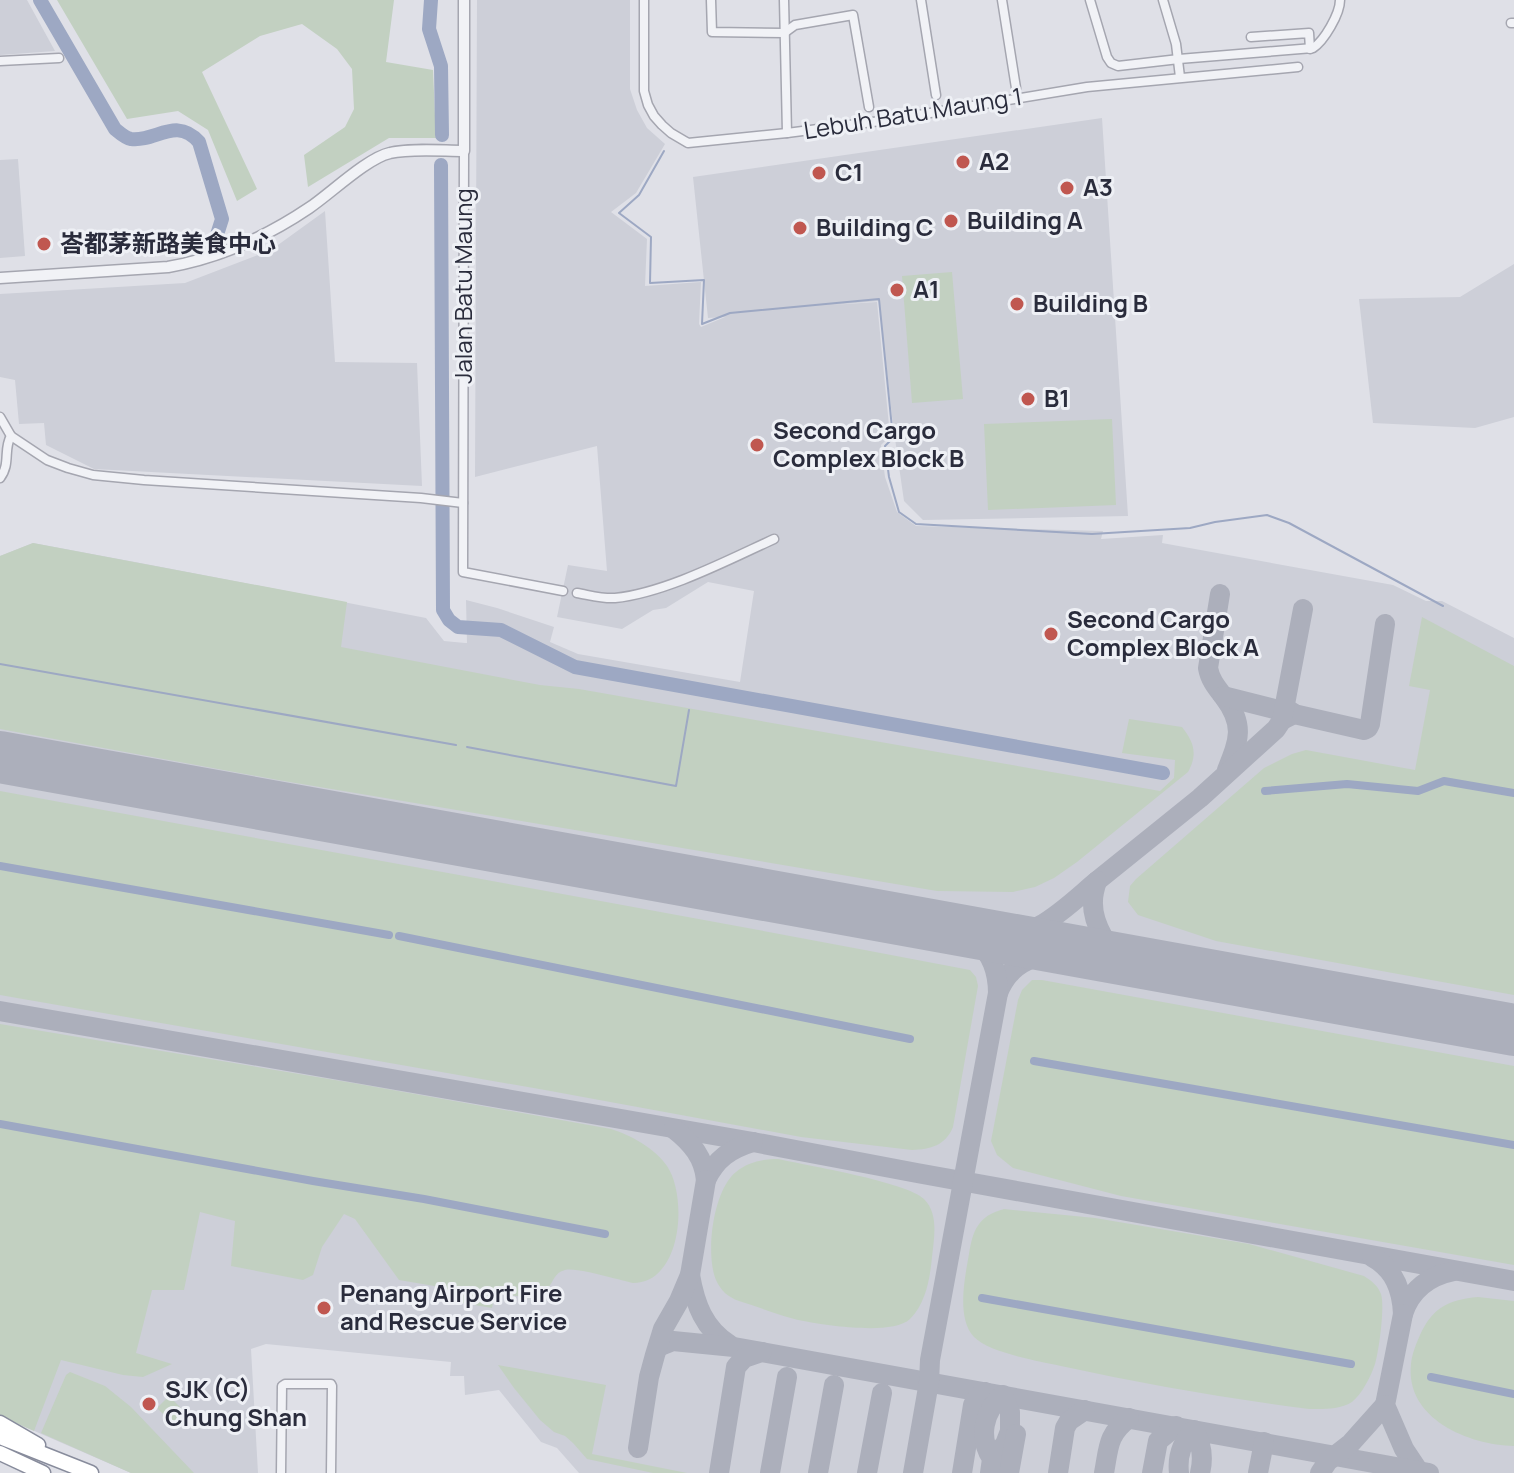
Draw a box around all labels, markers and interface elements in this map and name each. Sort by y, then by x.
street label: Lebuh Batu Maung 1 [801,79,1024,146]
place label: A2 [979,144,1009,177]
marker: A2 [954,153,972,171]
place label: C1 [835,155,863,188]
marker: C1 [810,164,828,182]
place label: A3 [1083,170,1113,203]
marker: A3 [1058,179,1076,197]
street label: Jalan Batu Maung [446,188,479,384]
place label: Building A [967,203,1083,236]
place label: Building C [816,210,933,243]
marker: Building A [942,212,960,230]
marker: Building C [791,219,809,237]
place label: 峇都茅新路美食中心 [60,226,276,259]
marker: 峇都茅新路美食中心 [35,235,53,253]
place label: A1 [913,272,940,305]
marker: A1 [888,281,906,299]
place label: Building B [1033,286,1148,319]
marker: Building B [1008,295,1026,313]
place label: B1 [1044,381,1070,414]
marker: B1 [1019,390,1037,408]
place label: Second Cargo Complex Block B [773,413,964,474]
marker: Second Cargo Complex Block B [748,436,766,454]
place label: Second Cargo Complex Block A [1067,602,1259,663]
marker: Second Cargo Complex Block A [1042,625,1060,643]
place label: Penang Airport Fire and Rescue Service [340,1276,567,1337]
marker: Penang Airport Fire and Rescue Service [315,1299,333,1317]
place label: SJK (C) Chung Shan [165,1372,307,1433]
marker: SJK (C) Chung Shan [140,1395,158,1413]

